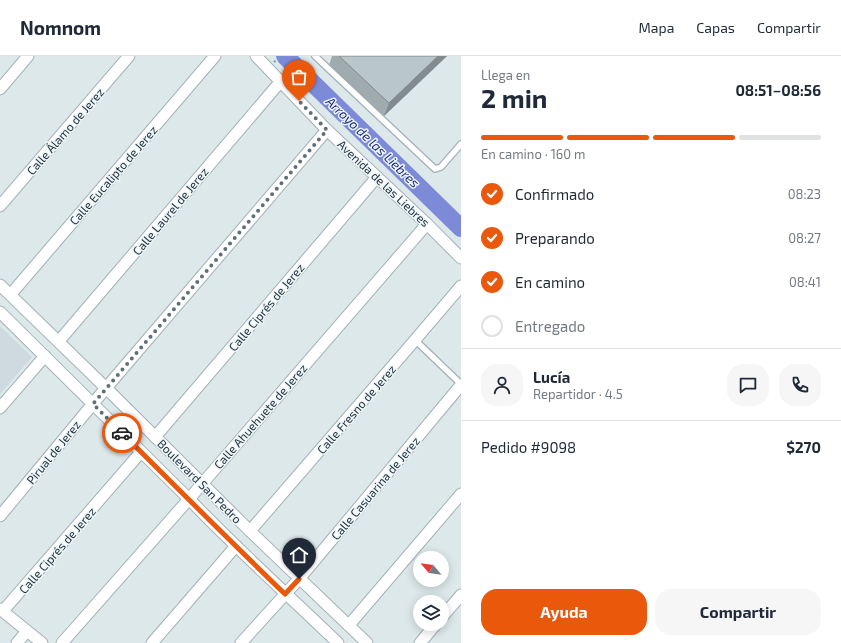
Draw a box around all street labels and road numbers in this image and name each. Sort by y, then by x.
street label: Calle Álamo de Jerez [23,85,107,177]
street label: Calle Eucalipto de Jerez [66,123,160,227]
street label: Avenida de las Liebres [335,137,433,229]
street label: Calle Laurel de Jerez [129,164,211,258]
street label: Calle Ciprés de Jerez [225,260,307,354]
street label: Calle Ahuehuete de Jerez [211,361,309,471]
street label: Calle Fresno de Jerez [314,362,398,456]
street label: Pirual de Jerez [23,417,83,487]
street label: Calle Casuarina de Jerez [328,434,422,542]
street label: Boulevard San Pedro [155,436,245,526]
street label: Calle Ciprés de Jerez [16,504,98,596]

